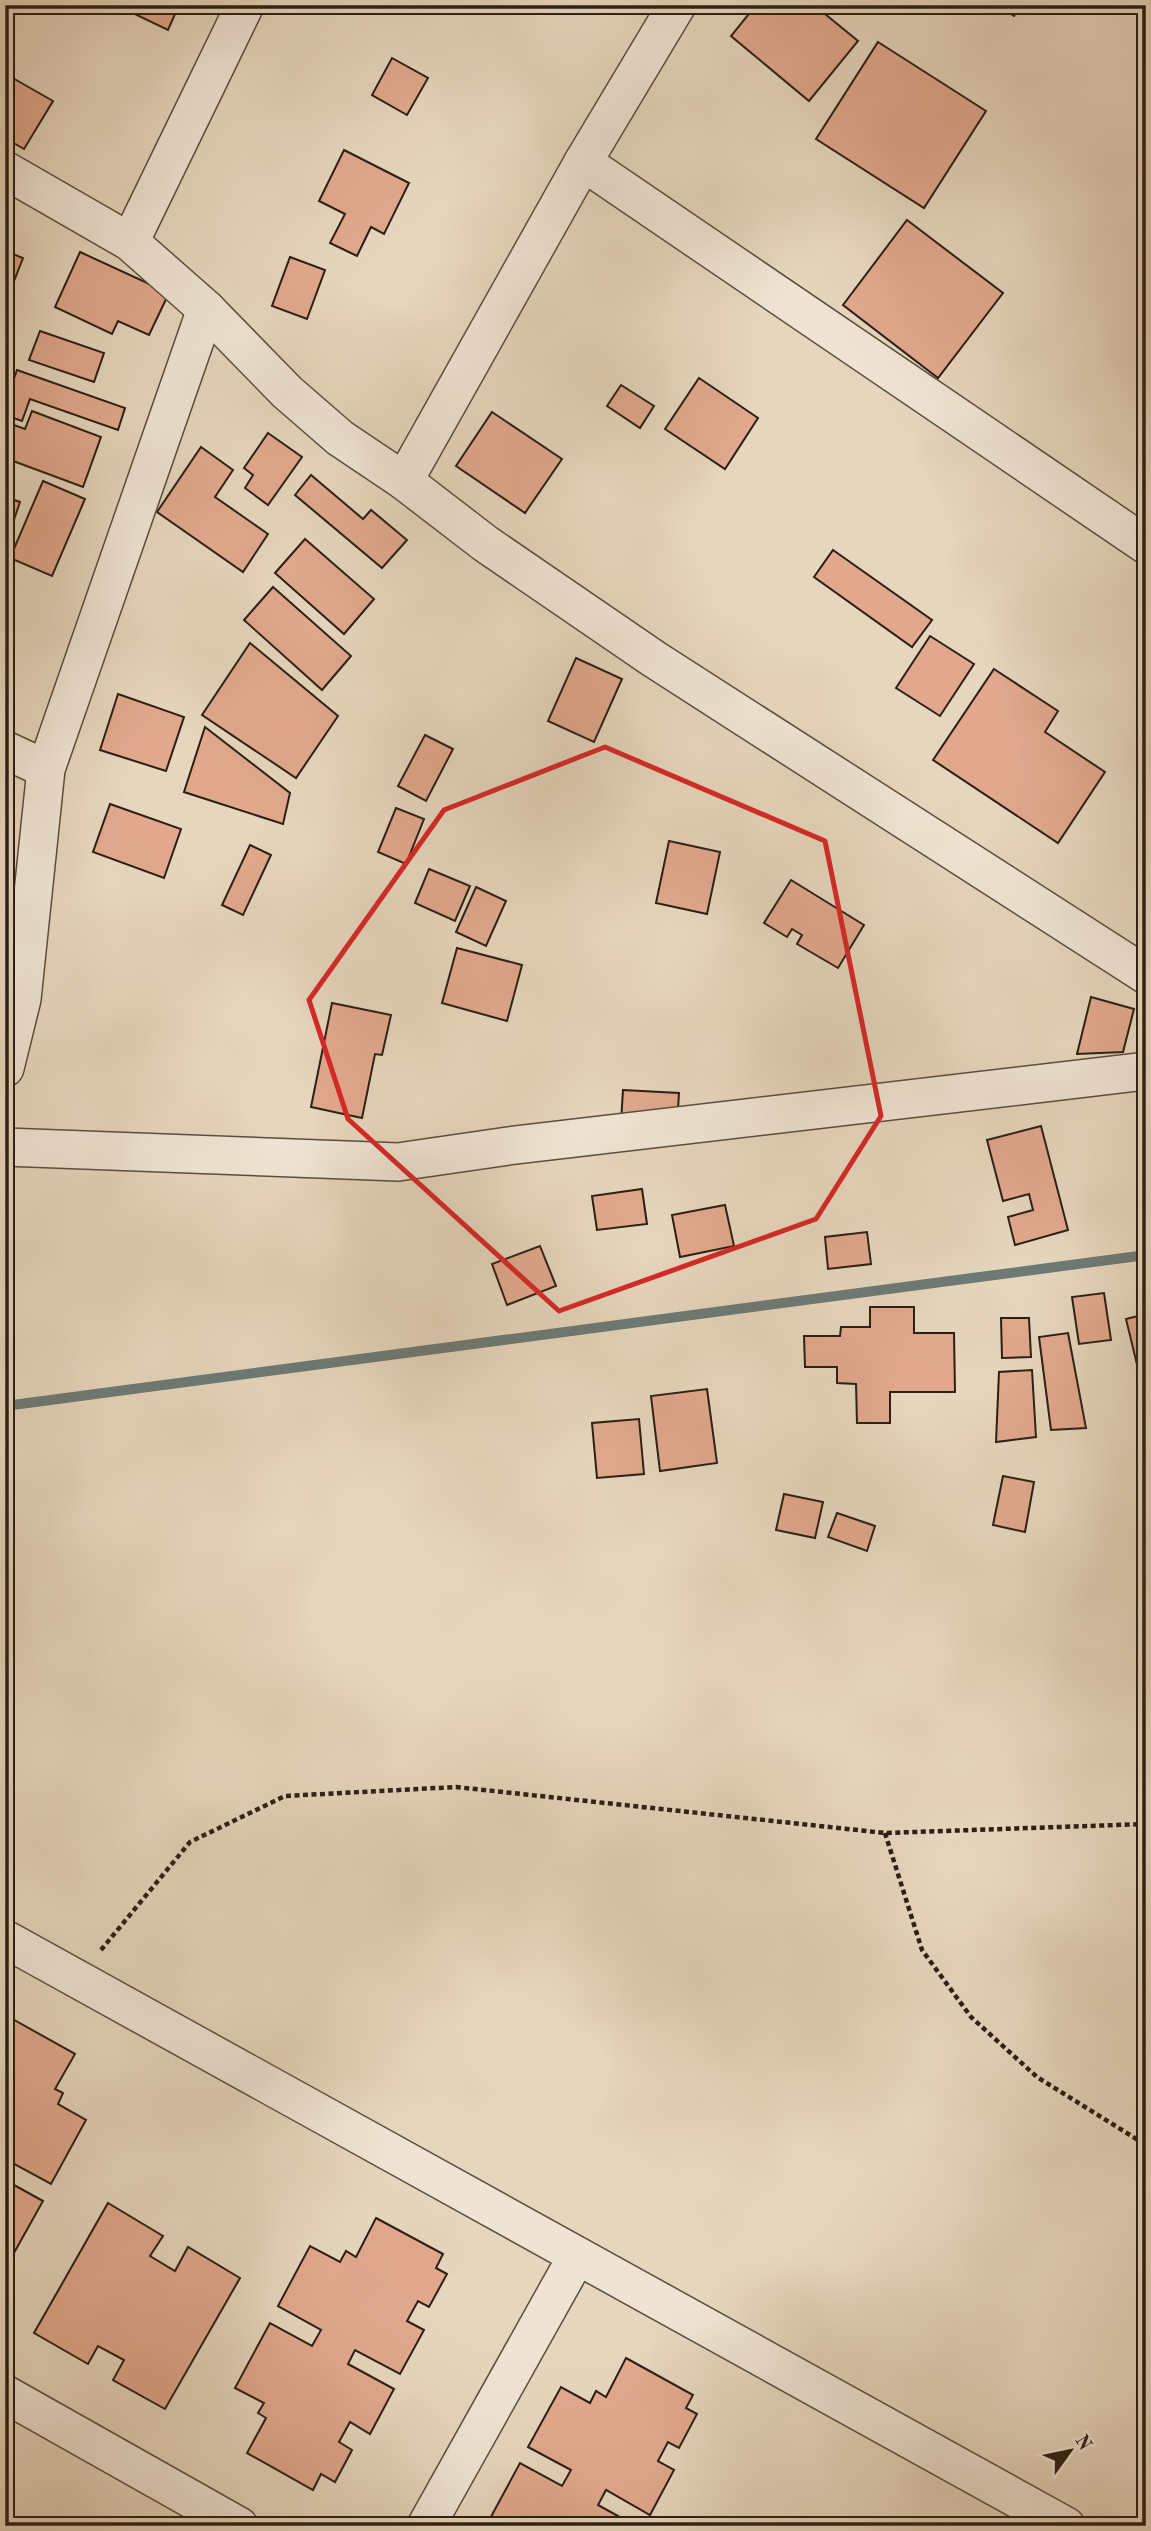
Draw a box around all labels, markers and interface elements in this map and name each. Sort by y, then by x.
north arrow [1036,2416,1106,2486]
text: N [1070,2432,1094,2455]

